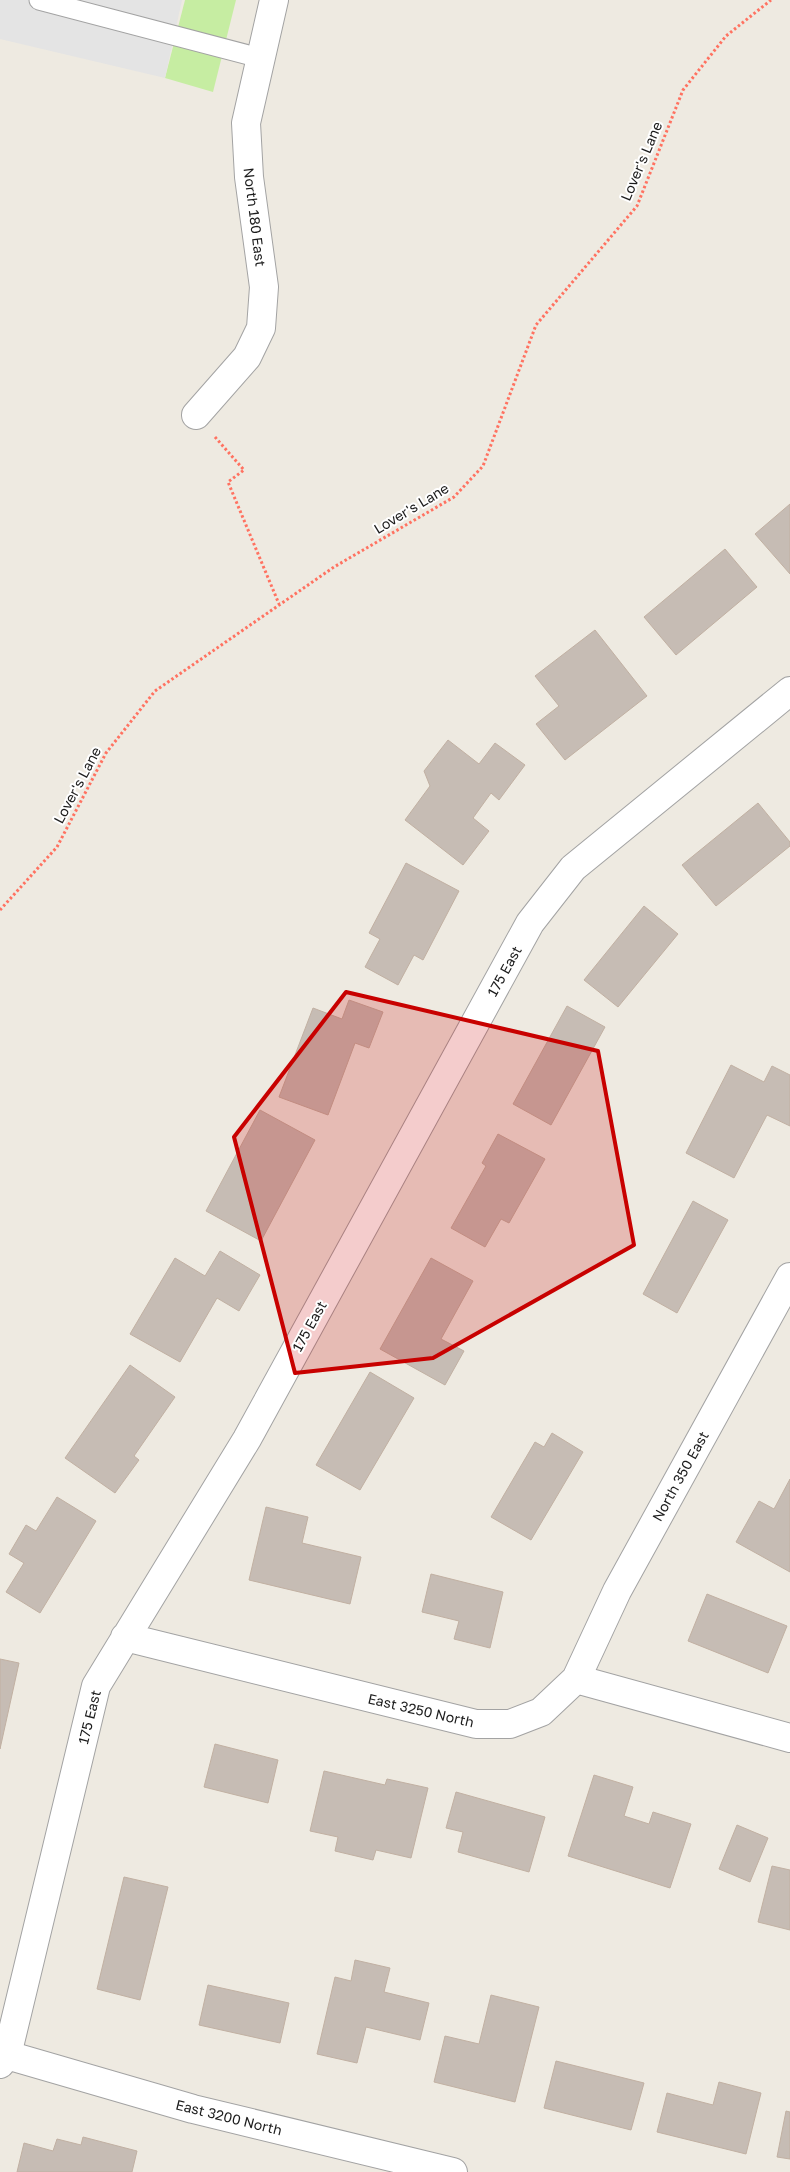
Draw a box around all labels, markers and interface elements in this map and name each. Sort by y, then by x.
street label: Lover's Lane [617,119,665,203]
street label: North 180 East [241,167,269,267]
street label: Lover's Lane [370,479,452,537]
street label: Lover's Lane [50,744,104,826]
street label: 175 East [483,943,525,999]
street label: 175 East [288,1298,330,1354]
street label: North 350 East [648,1428,712,1524]
street label: 175 East [74,1688,104,1746]
street label: East 3250 North [366,1690,476,1730]
street label: East 3200 North [174,2096,284,2138]

